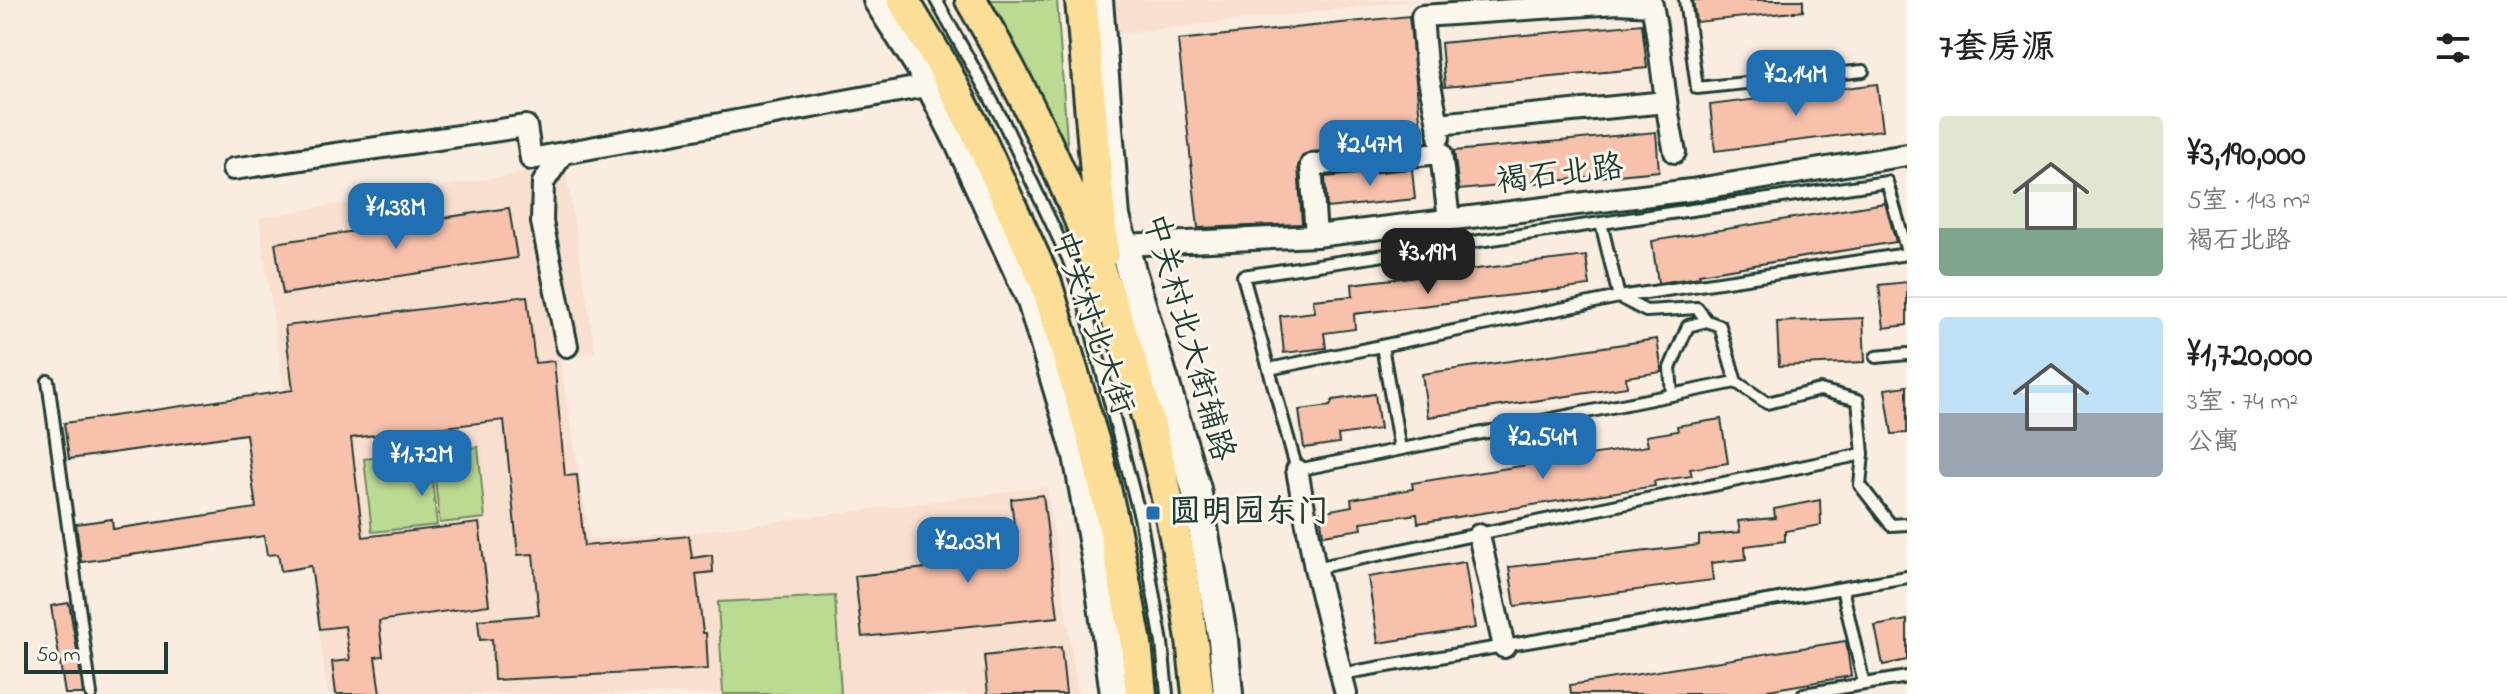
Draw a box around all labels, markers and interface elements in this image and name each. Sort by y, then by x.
text: 7套房源 [1939,24,2055,74]
icon: filters [2431,26,2475,70]
pin: ¥2.14M [1731,50,1861,118]
text: ¥2.14M [1764,57,1828,95]
pin: ¥2.47M [1305,120,1435,188]
text: ¥2.47M [1337,127,1403,165]
text: ¥3,190,000 [2187,131,2306,181]
street label: 褐石北路 [1494,145,1626,207]
icon: home [2003,148,2099,244]
pin: ¥1.38M [331,183,461,251]
text: 5室 · 143 m² [2187,183,2311,221]
text: ¥1.38M [366,190,426,228]
street label: 中关村北大街辅路 [1129,208,1245,468]
text: 褐石北路 [2187,223,2291,261]
street label: 中关村北大街 [1038,225,1144,421]
pin: ¥3.19M [1363,228,1493,296]
text: ¥3.19M [1399,235,1457,273]
text: ¥1,720,000 [2187,332,2312,382]
icon: home [2003,349,2099,445]
text: 3室 · 74 m² [2187,384,2298,422]
pin: ¥2.54M [1478,413,1608,481]
text: ¥2.54M [1508,420,1578,458]
text: 公寓 [2187,424,2239,462]
pin: ¥1.72M [357,430,487,498]
text: ¥1.72M [390,437,454,475]
place label: 圆明园东门 [1169,490,1329,537]
marker: 圆明园东门 [1144,504,1162,522]
pin: ¥2.03M [903,517,1033,585]
text: ¥2.03M [935,524,1001,562]
scale bar [24,638,168,674]
text: 50 m [36,640,81,672]

